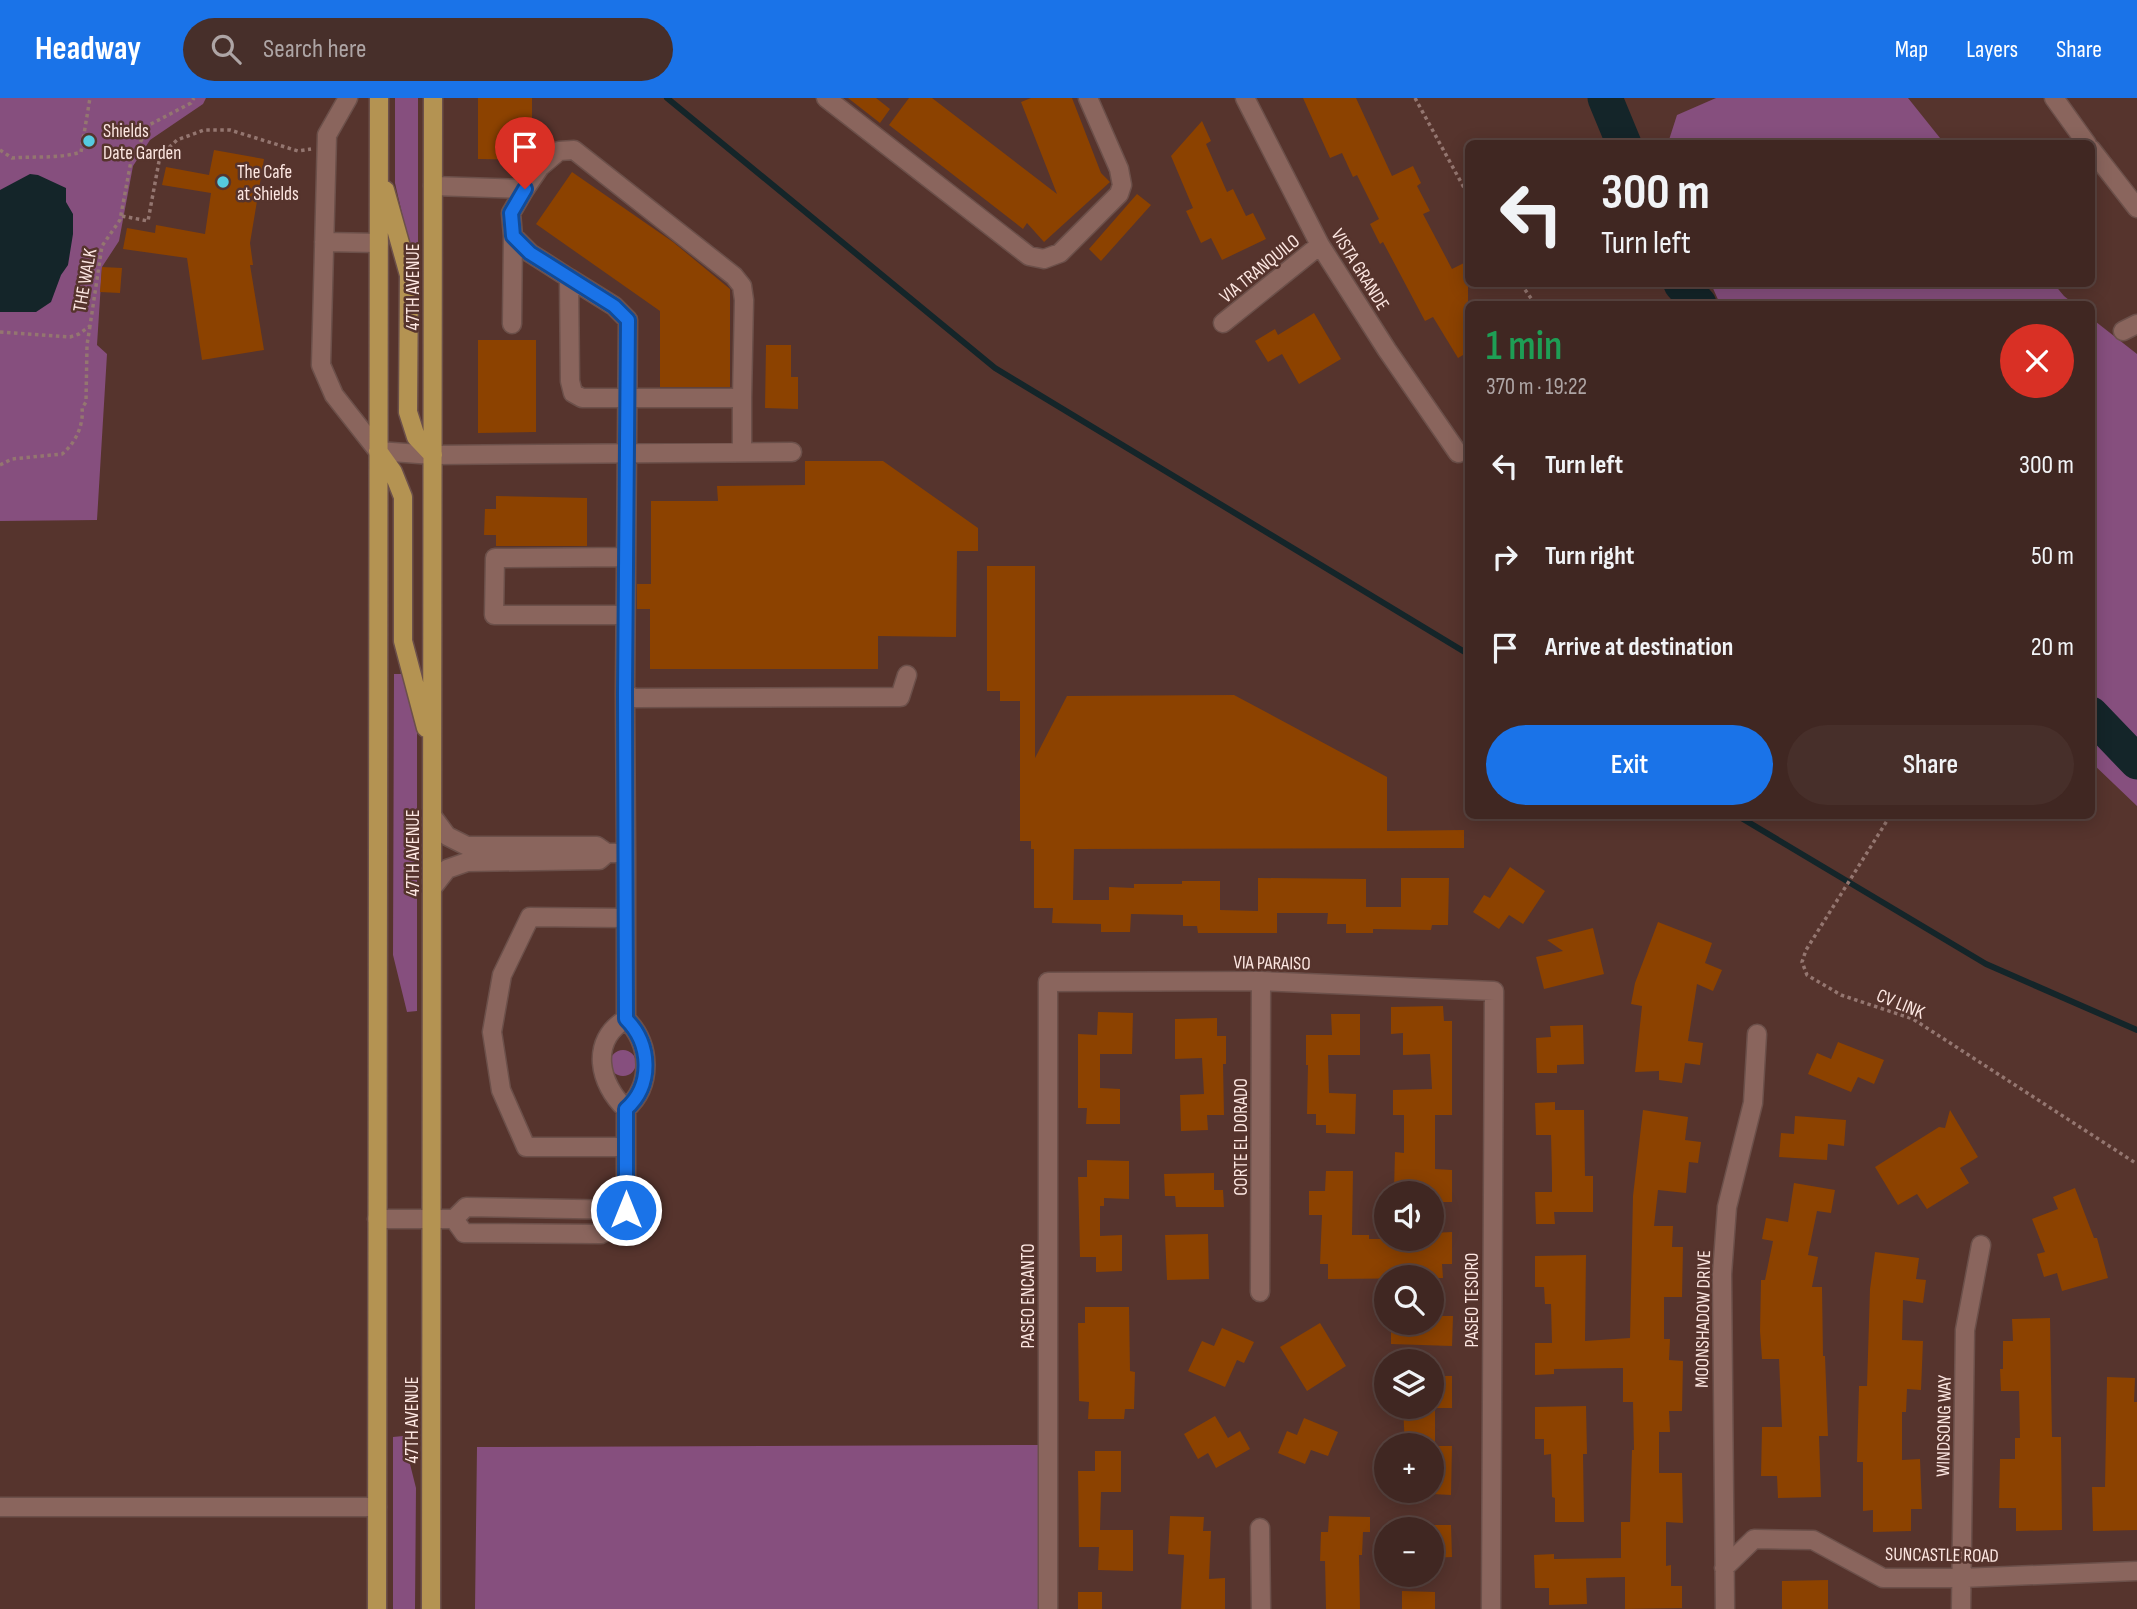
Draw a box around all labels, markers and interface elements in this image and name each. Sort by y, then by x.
search box [183,18,673,81]
text: Headway [35,29,141,69]
icon: search [207,30,245,68]
text: Search here [263,34,366,65]
text: Map [1895,35,1928,64]
text: Layers [1966,35,2018,64]
text: Share [2056,35,2102,64]
pin [495,117,555,189]
place label: Shields Date Garden [103,120,181,165]
icon: arrive [506,128,544,166]
marker: Shields Date Garden [81,133,97,149]
place label: The Cafe at Shields [237,161,299,206]
text: 300 m [1601,164,1710,223]
icon: left [1486,168,1577,259]
marker: The Cafe at Shields [215,174,231,190]
text: Turn left [1601,224,1691,263]
street label: VISTA GRANDE [1326,225,1394,315]
street label: VIA TRANQUILO [1215,230,1305,308]
street label: 47TH AVENUE [402,243,425,331]
street label: THE WALK [69,246,102,314]
text: 1 min [1486,321,1562,372]
button: close [2000,324,2074,398]
text: 370 m · 19:22 [1486,373,1587,401]
icon: left [1486,447,1524,485]
text: Turn left [1545,450,1623,481]
text: 300 m [2019,450,2074,481]
icon: right [1486,538,1524,576]
text: Turn right [1545,541,1634,572]
text: 50 m [2031,541,2074,572]
icon: arrive [1486,629,1524,667]
text: Arrive at destination [1545,632,1733,663]
text: 20 m [2031,632,2074,663]
button: Exit [1486,725,1773,805]
button: Share [1787,725,2074,805]
street label: 47TH AVENUE [402,809,425,897]
street label: VIA PARAISO [1233,951,1311,976]
street label: CV LINK [1873,984,1928,1025]
street label: CORTE EL DORADO [1230,1078,1253,1196]
position arrow [589,1173,663,1247]
map controls [1374,1181,1444,1587]
button: sound [1374,1181,1444,1251]
street label: PASEO ENCANTO [1017,1243,1040,1349]
street label: MOONSHADOW DRIVE [1691,1250,1716,1388]
street label: PASEO TESORO [1461,1253,1484,1347]
button: search [1374,1265,1444,1335]
button: layers [1374,1349,1444,1419]
street label: WINDSONG WAY [1932,1375,1957,1477]
street label: 47TH AVENUE [401,1376,424,1464]
button: + [1374,1433,1444,1503]
button: − [1374,1517,1444,1587]
street label: SUNCASTLE ROAD [1885,1543,1999,1568]

